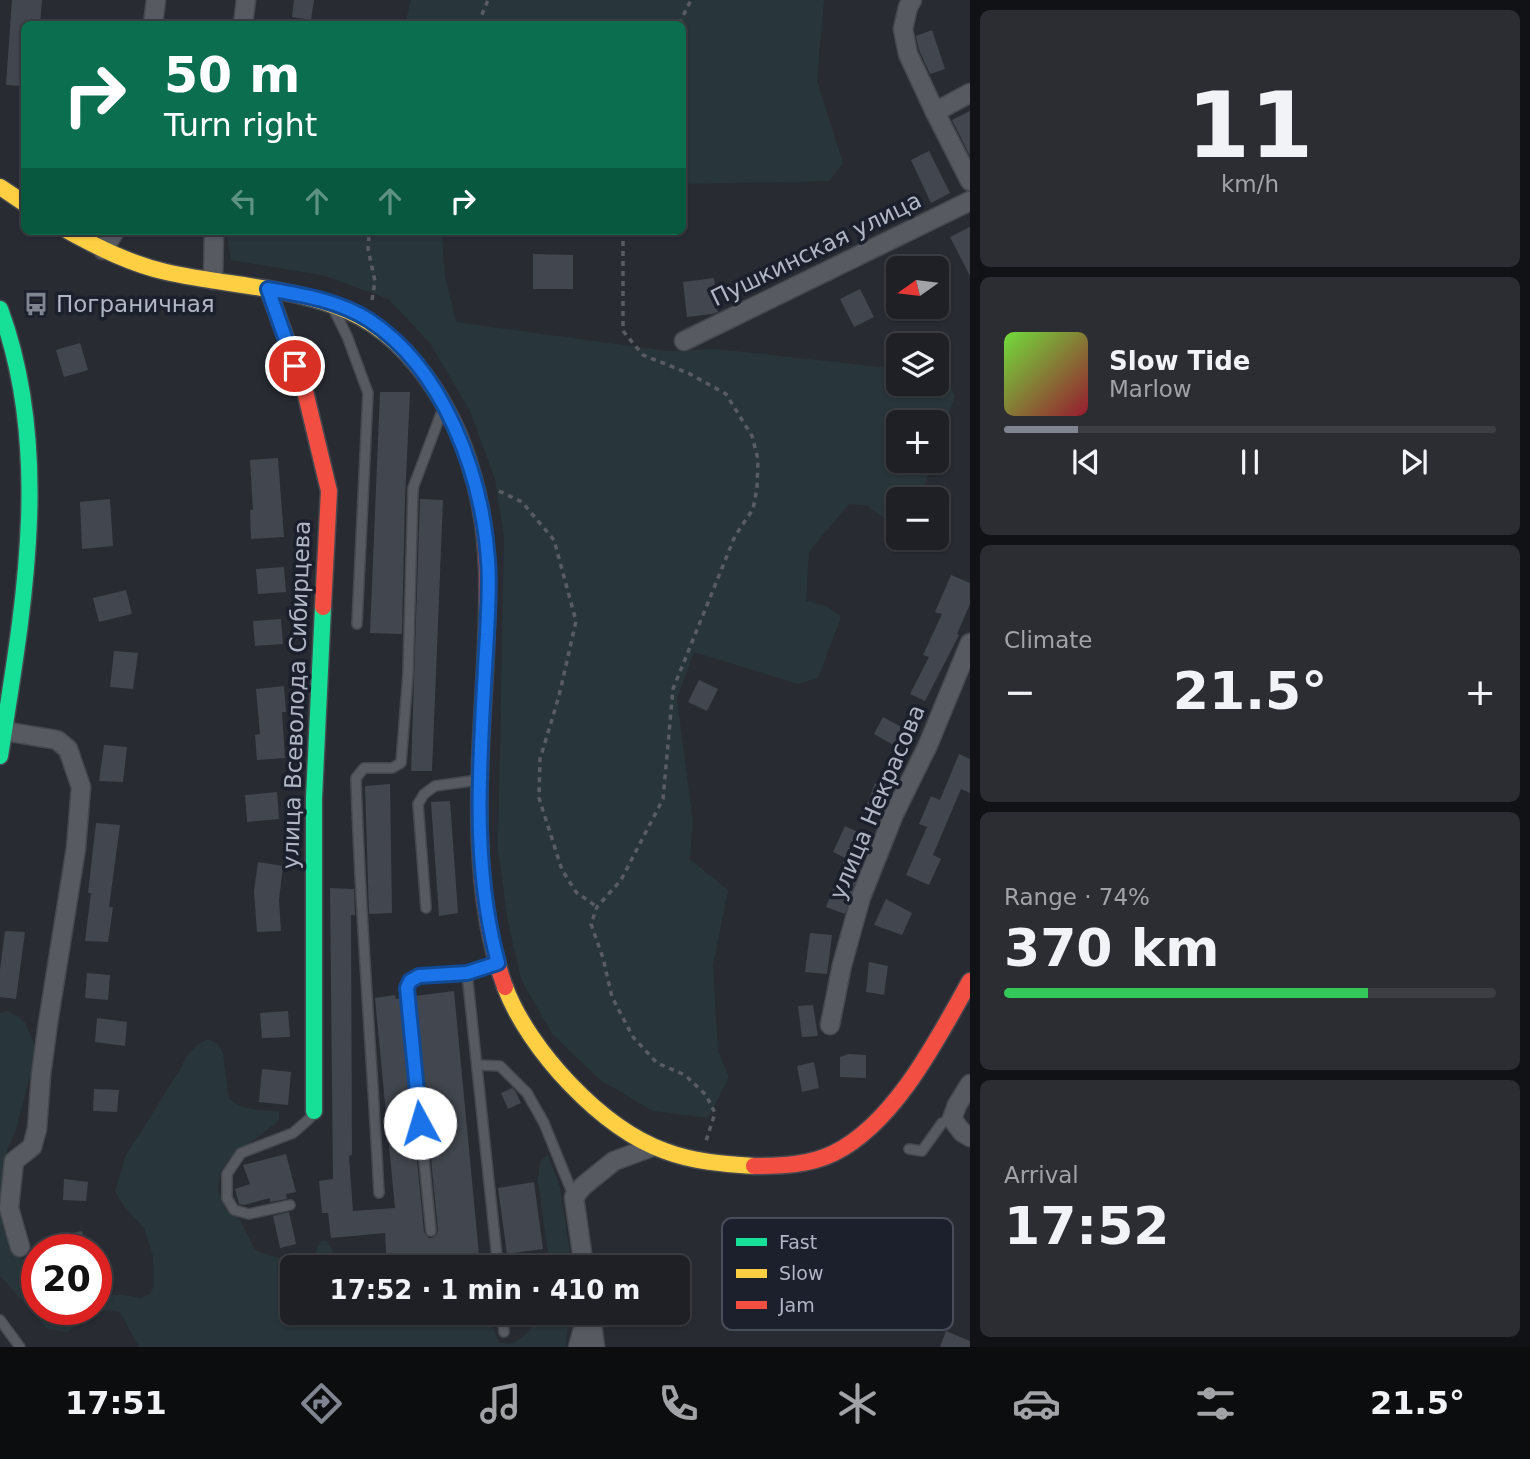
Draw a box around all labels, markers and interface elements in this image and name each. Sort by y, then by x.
text: 50 m [164,47,300,104]
icon: right [49,49,140,140]
text: 11 [1187,73,1313,178]
text: Turn right [164,106,317,144]
text: km/h [1221,171,1279,197]
icon: left [225,182,263,220]
icon: ahead [298,182,336,220]
icon: ahead [371,182,409,220]
icon: right [444,182,482,220]
street label: Пушкинская улица [707,187,925,311]
north arrow [886,256,948,318]
map controls [886,256,949,550]
bus stop icon: Пограничная [22,290,50,318]
place label: Пограничная [56,291,215,317]
button: layers [886,333,949,396]
pin [265,336,325,396]
text: Slow Tide [1109,346,1250,376]
icon: arrive [276,347,314,385]
text: Marlow [1109,376,1192,402]
button: + [886,410,949,473]
icon: previous [1067,443,1105,481]
icon: pause [1231,443,1269,481]
icon: next [1395,443,1433,481]
button: − [886,487,949,550]
street label: улица Всеволода Сибирцева [277,520,315,870]
text: Climate [1004,627,1093,653]
text: 21.5° [1173,661,1327,721]
text: − [1004,670,1036,714]
text: + [1464,670,1496,714]
street label: улица Некрасова [824,701,930,903]
text: Range · 74% [1004,884,1150,910]
text: 370 km [1004,918,1219,978]
position arrow [383,1086,457,1160]
text: Arrival [1004,1162,1079,1188]
text: 17:52 [1004,1196,1170,1256]
legend [722,1218,953,1330]
text: Fast [779,1231,817,1253]
speed limit sign: 20 [21,1234,112,1325]
text: Slow [779,1262,824,1284]
text: 17:52 · 1 min · 410 m [330,1275,640,1305]
text: Jam [778,1294,815,1316]
icon: directions [297,1379,346,1428]
icon: music [476,1379,525,1428]
icon: phone [654,1379,703,1428]
icon: climate [833,1379,882,1428]
icon: car [1012,1379,1061,1428]
icon: filters [1191,1379,1240,1428]
text: 17:51 [65,1384,167,1422]
text: 21.5° [1370,1384,1465,1422]

